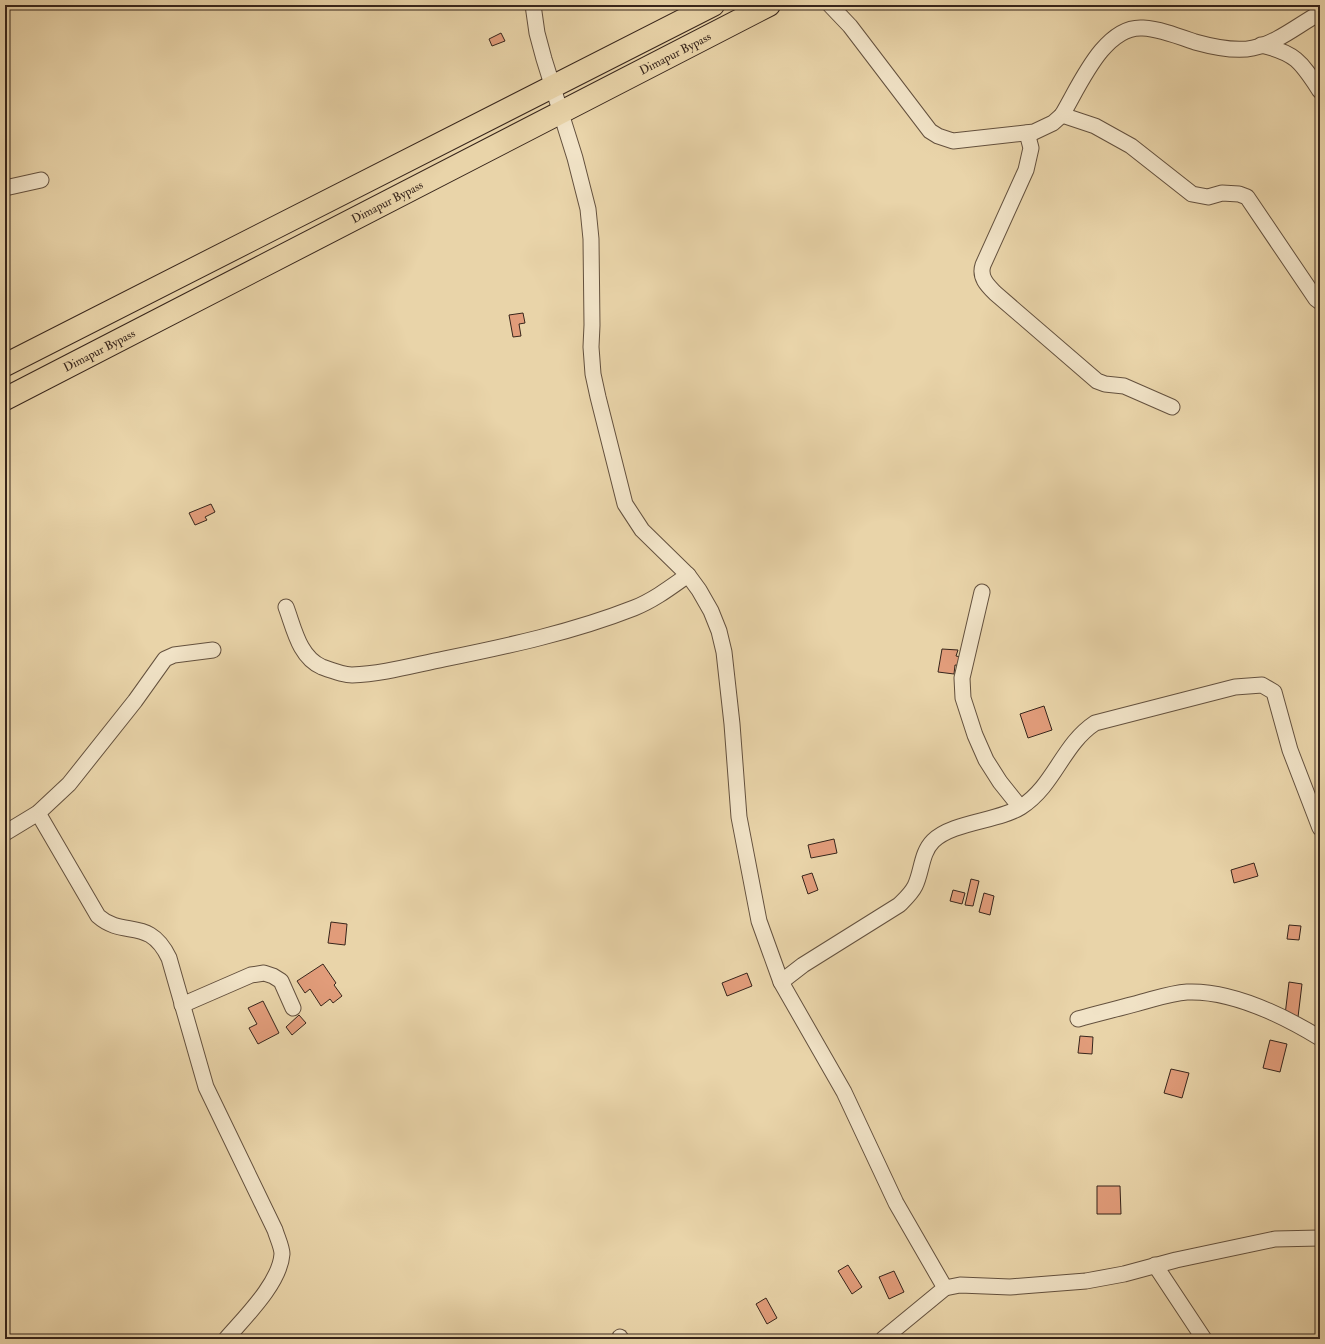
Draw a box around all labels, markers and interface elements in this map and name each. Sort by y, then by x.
street label: Dimapur Bypass [637,29,714,79]
street label: Dimapur Bypass [349,178,426,227]
street label: Dimapur Bypass [61,326,138,376]

